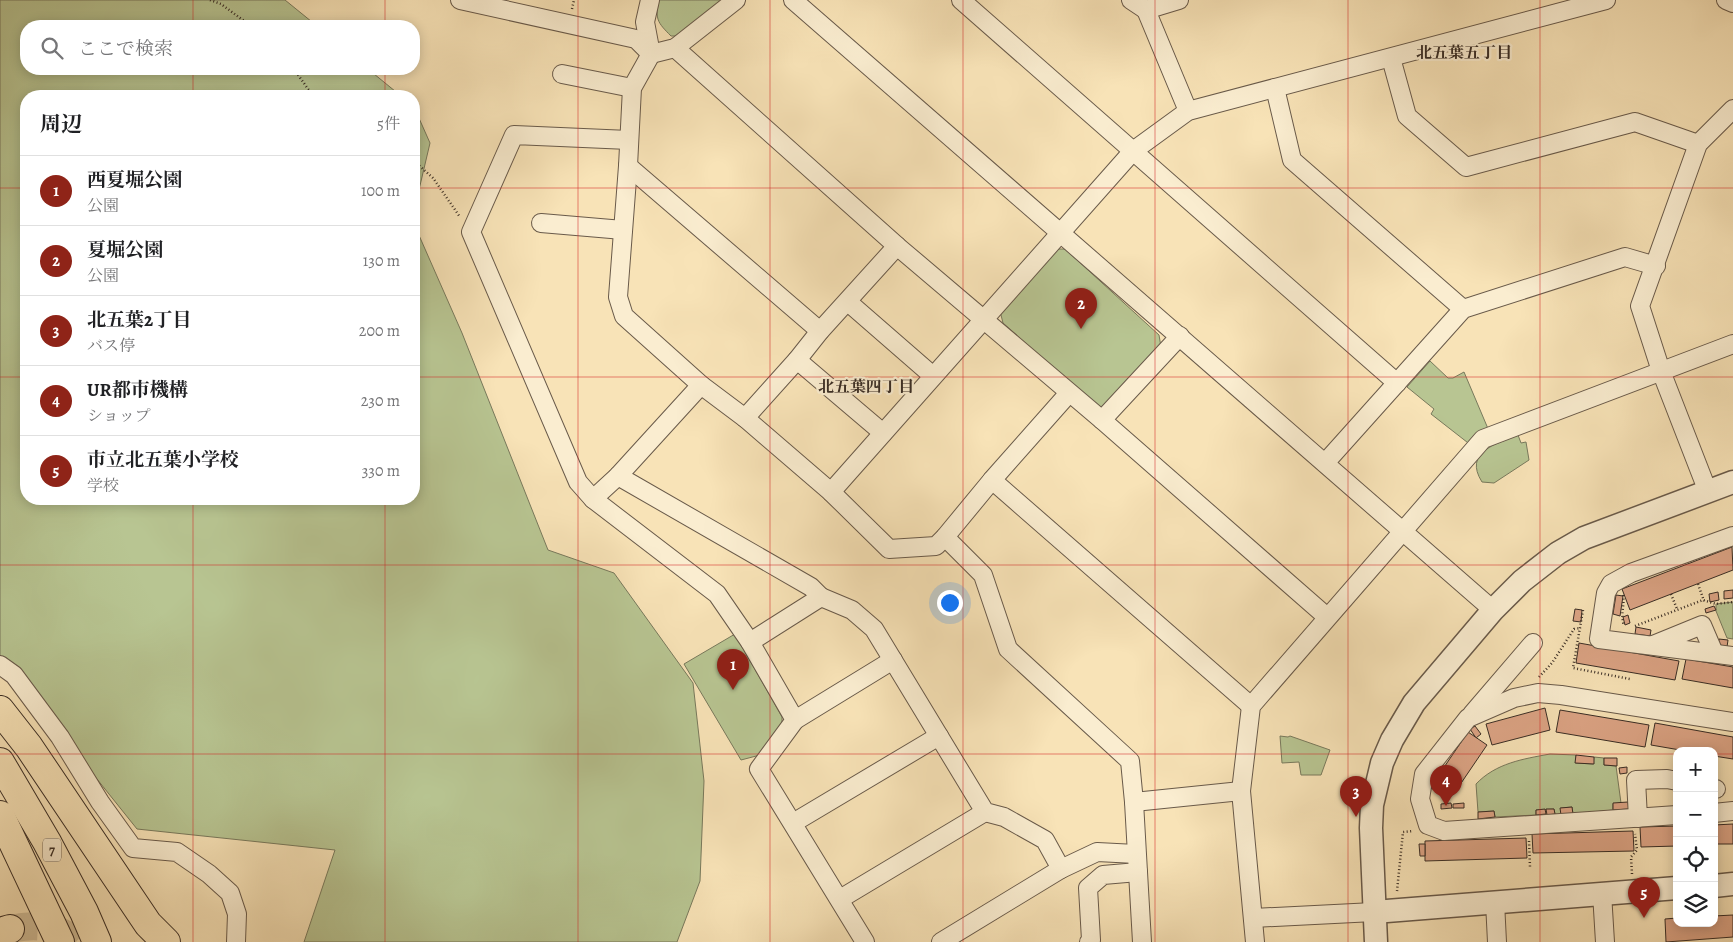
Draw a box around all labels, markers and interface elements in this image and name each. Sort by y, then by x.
search box [20,20,420,75]
icon: search [38,34,66,62]
text: ここで検索 [78,36,173,62]
district label: 北五葉五丁目 [1416,42,1512,64]
text: 周辺 [40,110,82,138]
text: 5件 [377,113,400,135]
text: 西夏堀公園 [87,167,182,193]
text: 1 [53,180,59,202]
text: 100 m [361,180,400,202]
text: 公園 [87,195,119,217]
text: 夏堀公園 [87,237,163,263]
text: 2 [52,250,60,272]
text: 130 m [363,250,400,272]
text: 公園 [87,265,119,287]
pin: 2 [1065,288,1097,329]
text: 北五葉2丁目 [87,307,191,333]
text: 3 [53,320,59,342]
text: 200 m [359,320,400,342]
text: バス停 [87,335,135,357]
district label: 北五葉四丁目 [818,376,914,398]
text: UR都市機構 [87,377,188,403]
text: 4 [52,390,60,412]
text: 230 m [361,390,400,412]
text: ショップ [87,405,151,427]
text: 市立北五葉小学校 [87,447,239,473]
text: 5 [53,460,59,482]
text: 330 m [362,460,400,482]
text: 学校 [87,475,119,497]
your location [937,590,963,616]
pin: 1 [717,649,749,690]
map controls [1673,747,1718,927]
button: + [1673,747,1718,792]
pin: 4 [1430,765,1462,806]
pin: 3 [1340,776,1372,817]
button: − [1673,792,1718,837]
button: locate [1673,837,1718,882]
road number: 7 [43,838,61,862]
pin: 5 [1628,877,1660,918]
button: layers [1673,882,1718,927]

